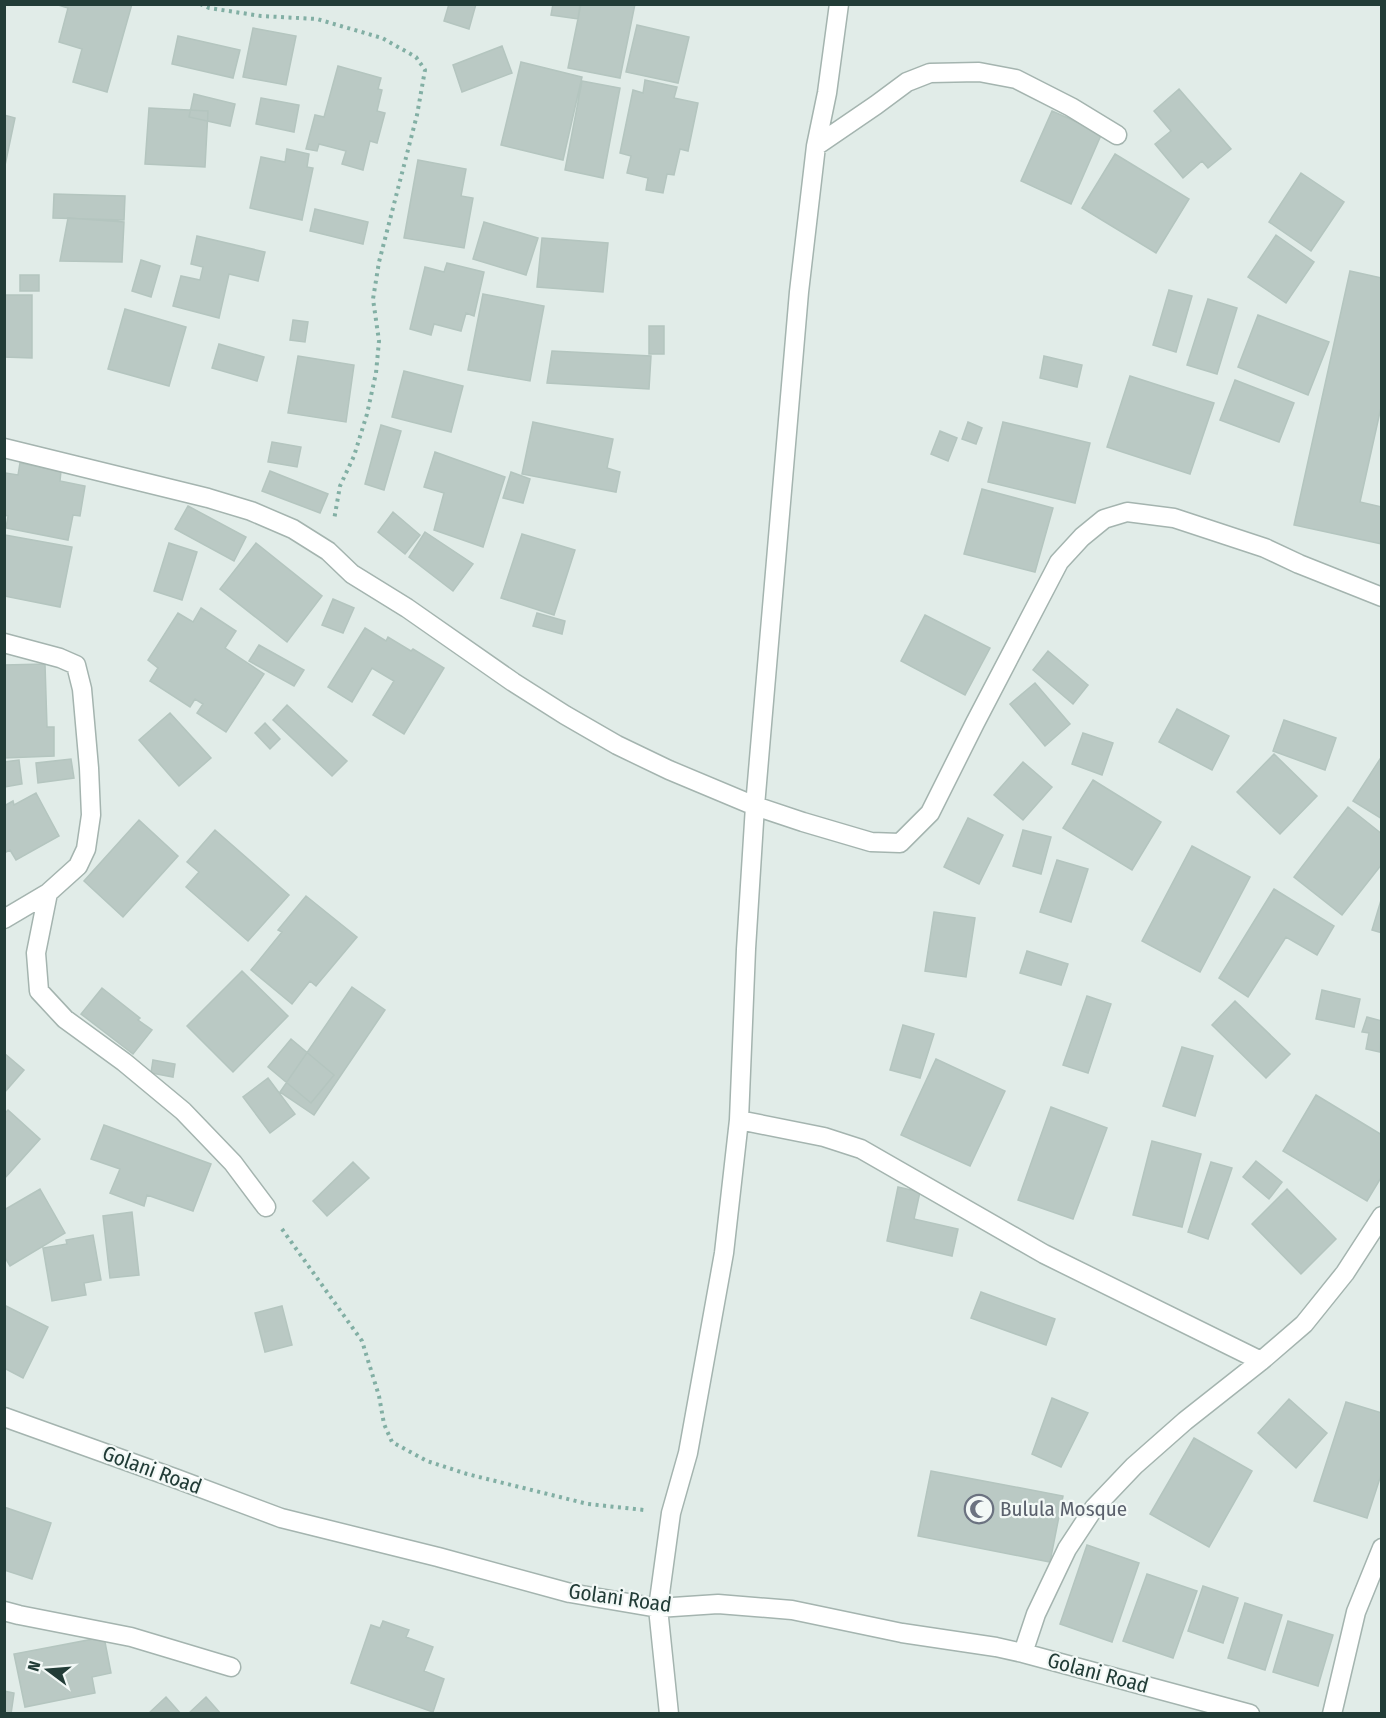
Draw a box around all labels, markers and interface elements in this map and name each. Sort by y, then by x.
street label: Golani Road [99,1440,205,1500]
mosque icon: Bulula Mosque [963,1493,995,1525]
place label: Bulula Mosque [1000,1496,1127,1522]
street label: Golani Road [567,1578,673,1618]
north arrow [18,1640,78,1700]
street label: Golani Road [1045,1647,1151,1699]
text: N [24,1659,45,1673]

